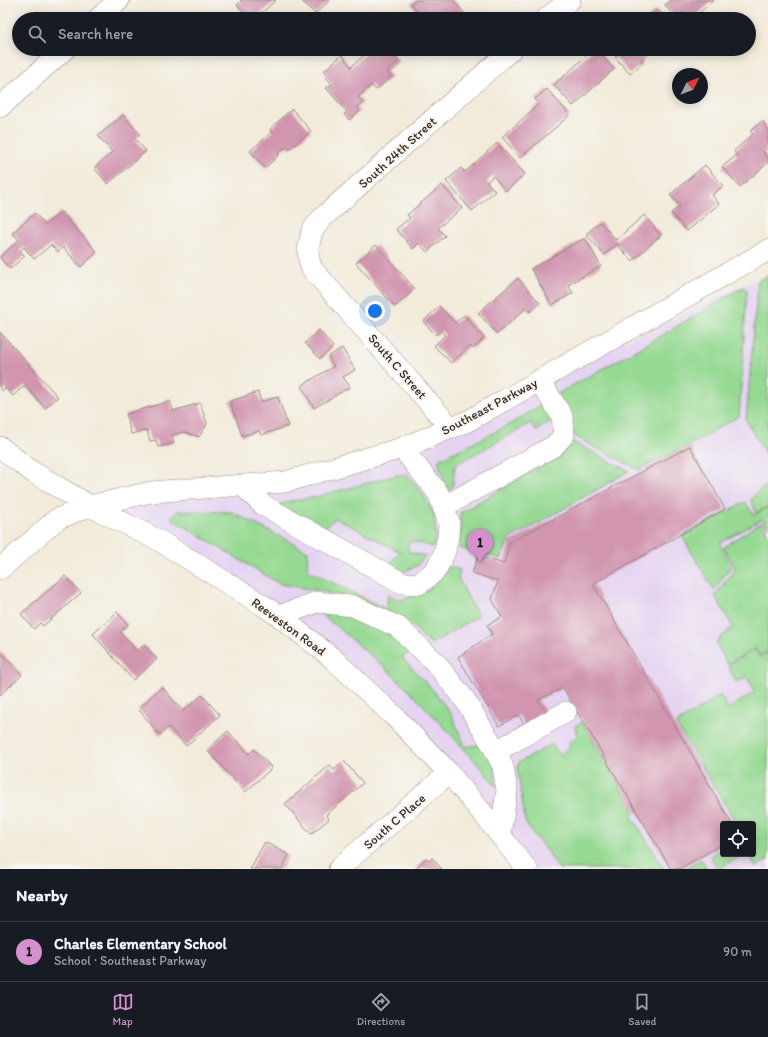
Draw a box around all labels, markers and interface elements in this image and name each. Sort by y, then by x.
search box [12,12,756,56]
icon: search [26,23,48,45]
text: Search here [58,25,133,43]
north arrow [672,68,708,104]
street label: South 24th Street [355,113,439,191]
your location [365,301,385,321]
street label: South C Street [365,331,430,402]
street label: Southeast Parkway [439,375,540,438]
pin: 1 [467,529,493,562]
street label: Reeveston Road [249,594,329,658]
street label: South C Place [360,790,428,852]
map controls [720,821,756,857]
button: locate [720,821,756,857]
text: Nearby [16,885,68,905]
text: Charles Elementary School [54,935,227,953]
text: 1 [26,944,32,959]
text: 90 m [723,944,752,959]
text: School · Southeast Parkway [54,953,206,968]
tab: Map [112,991,134,1028]
tab: Directions [357,991,405,1028]
tab: Saved [628,991,656,1028]

